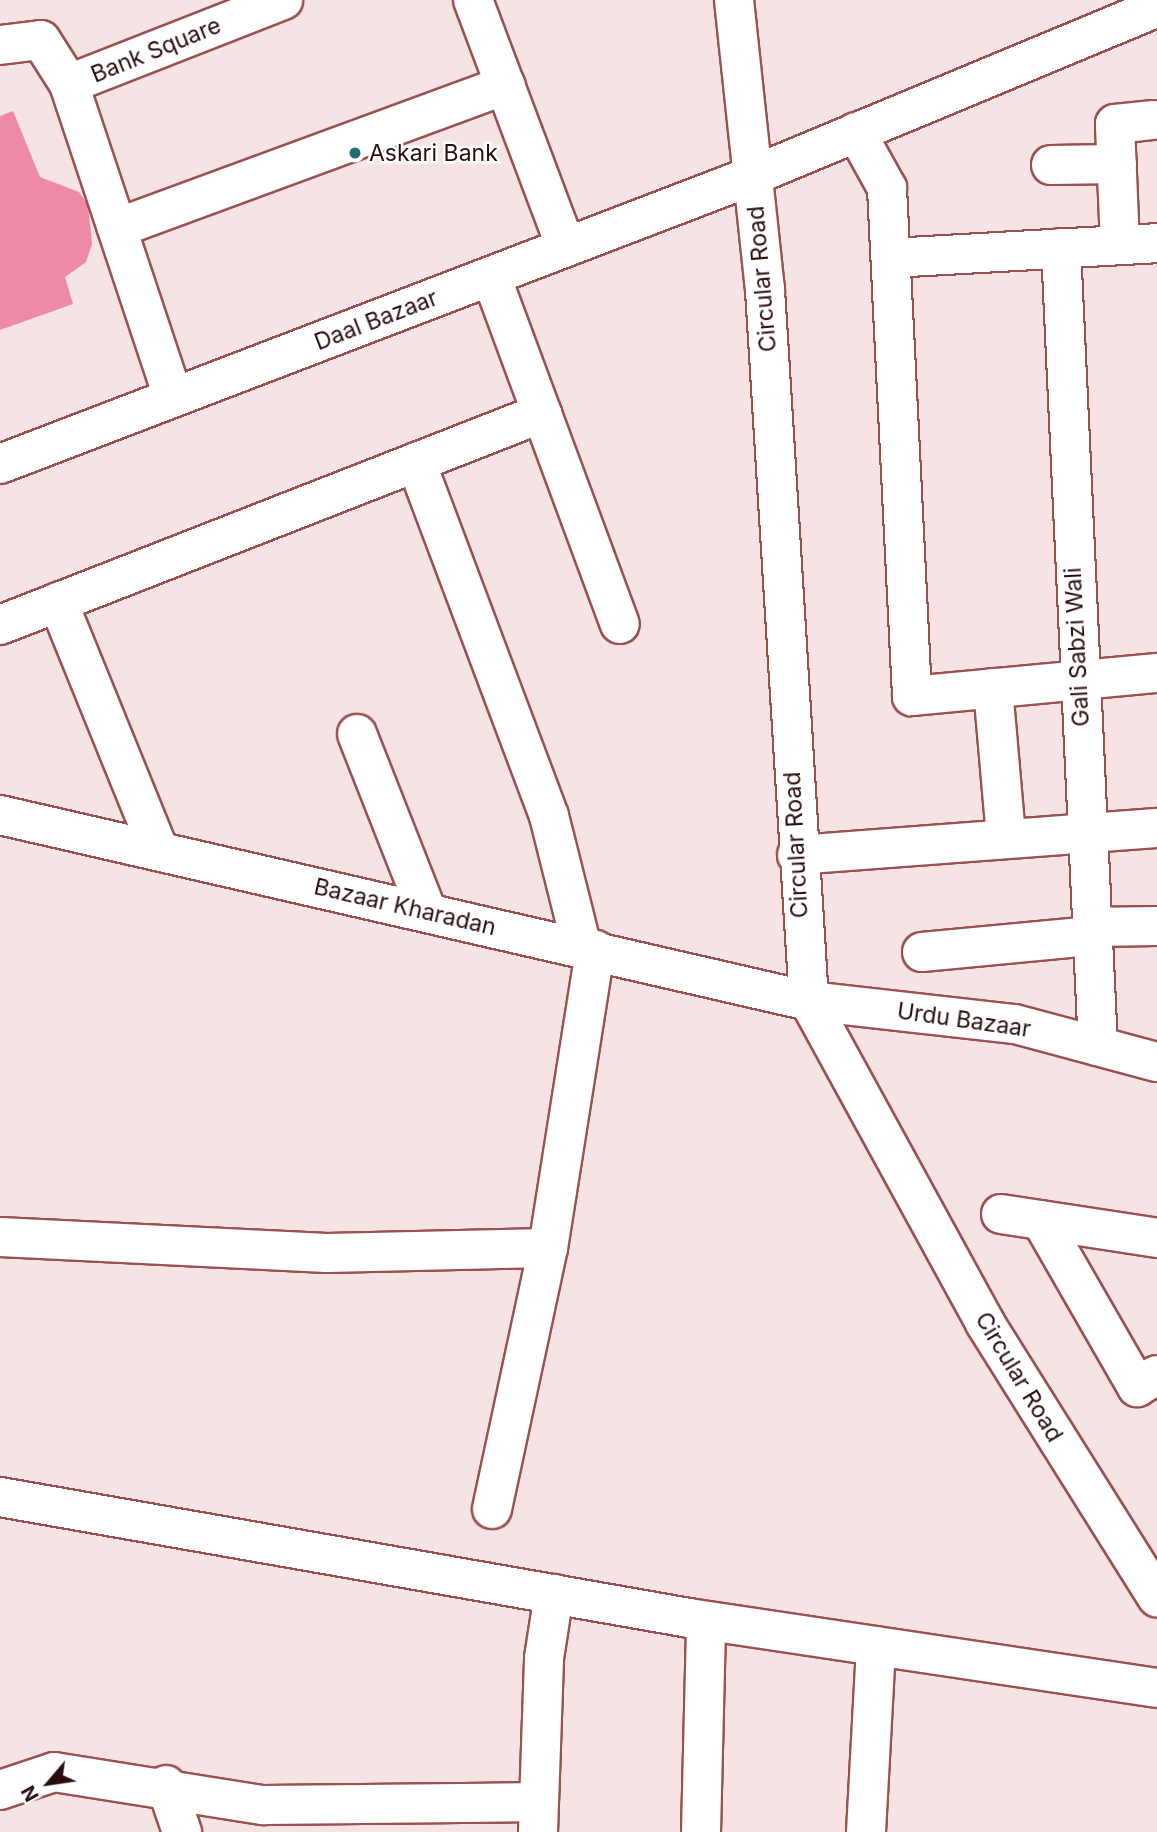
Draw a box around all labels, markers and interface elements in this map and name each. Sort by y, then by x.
street label: Bank Square [87,11,225,89]
place label: Askari Bank [369,139,498,167]
marker: Askari Bank [347,145,363,161]
street label: Circular Road [742,205,782,353]
street label: Daal Bazaar [311,284,441,356]
street label: Gali Sabzi Wali [1059,567,1095,727]
street label: Circular Road [778,771,814,919]
street label: Bazaar Kharadan [311,873,499,941]
street label: Urdu Bazaar [895,997,1033,1043]
street label: Circular Road [969,1307,1069,1447]
north arrow [14,1748,84,1818]
text: N [17,1782,44,1805]

